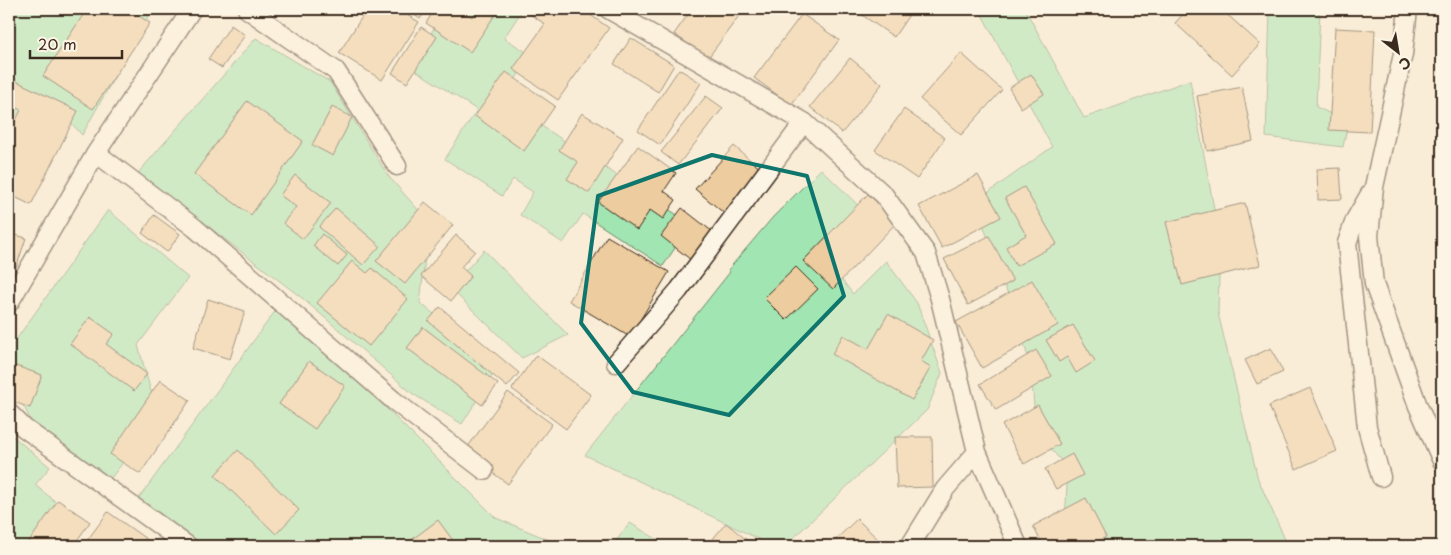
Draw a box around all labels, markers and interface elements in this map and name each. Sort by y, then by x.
scale bar [30,28,122,60]
north arrow [1374,28,1424,78]
text: 20 m [38,32,77,55]
text: С [1395,52,1415,75]

